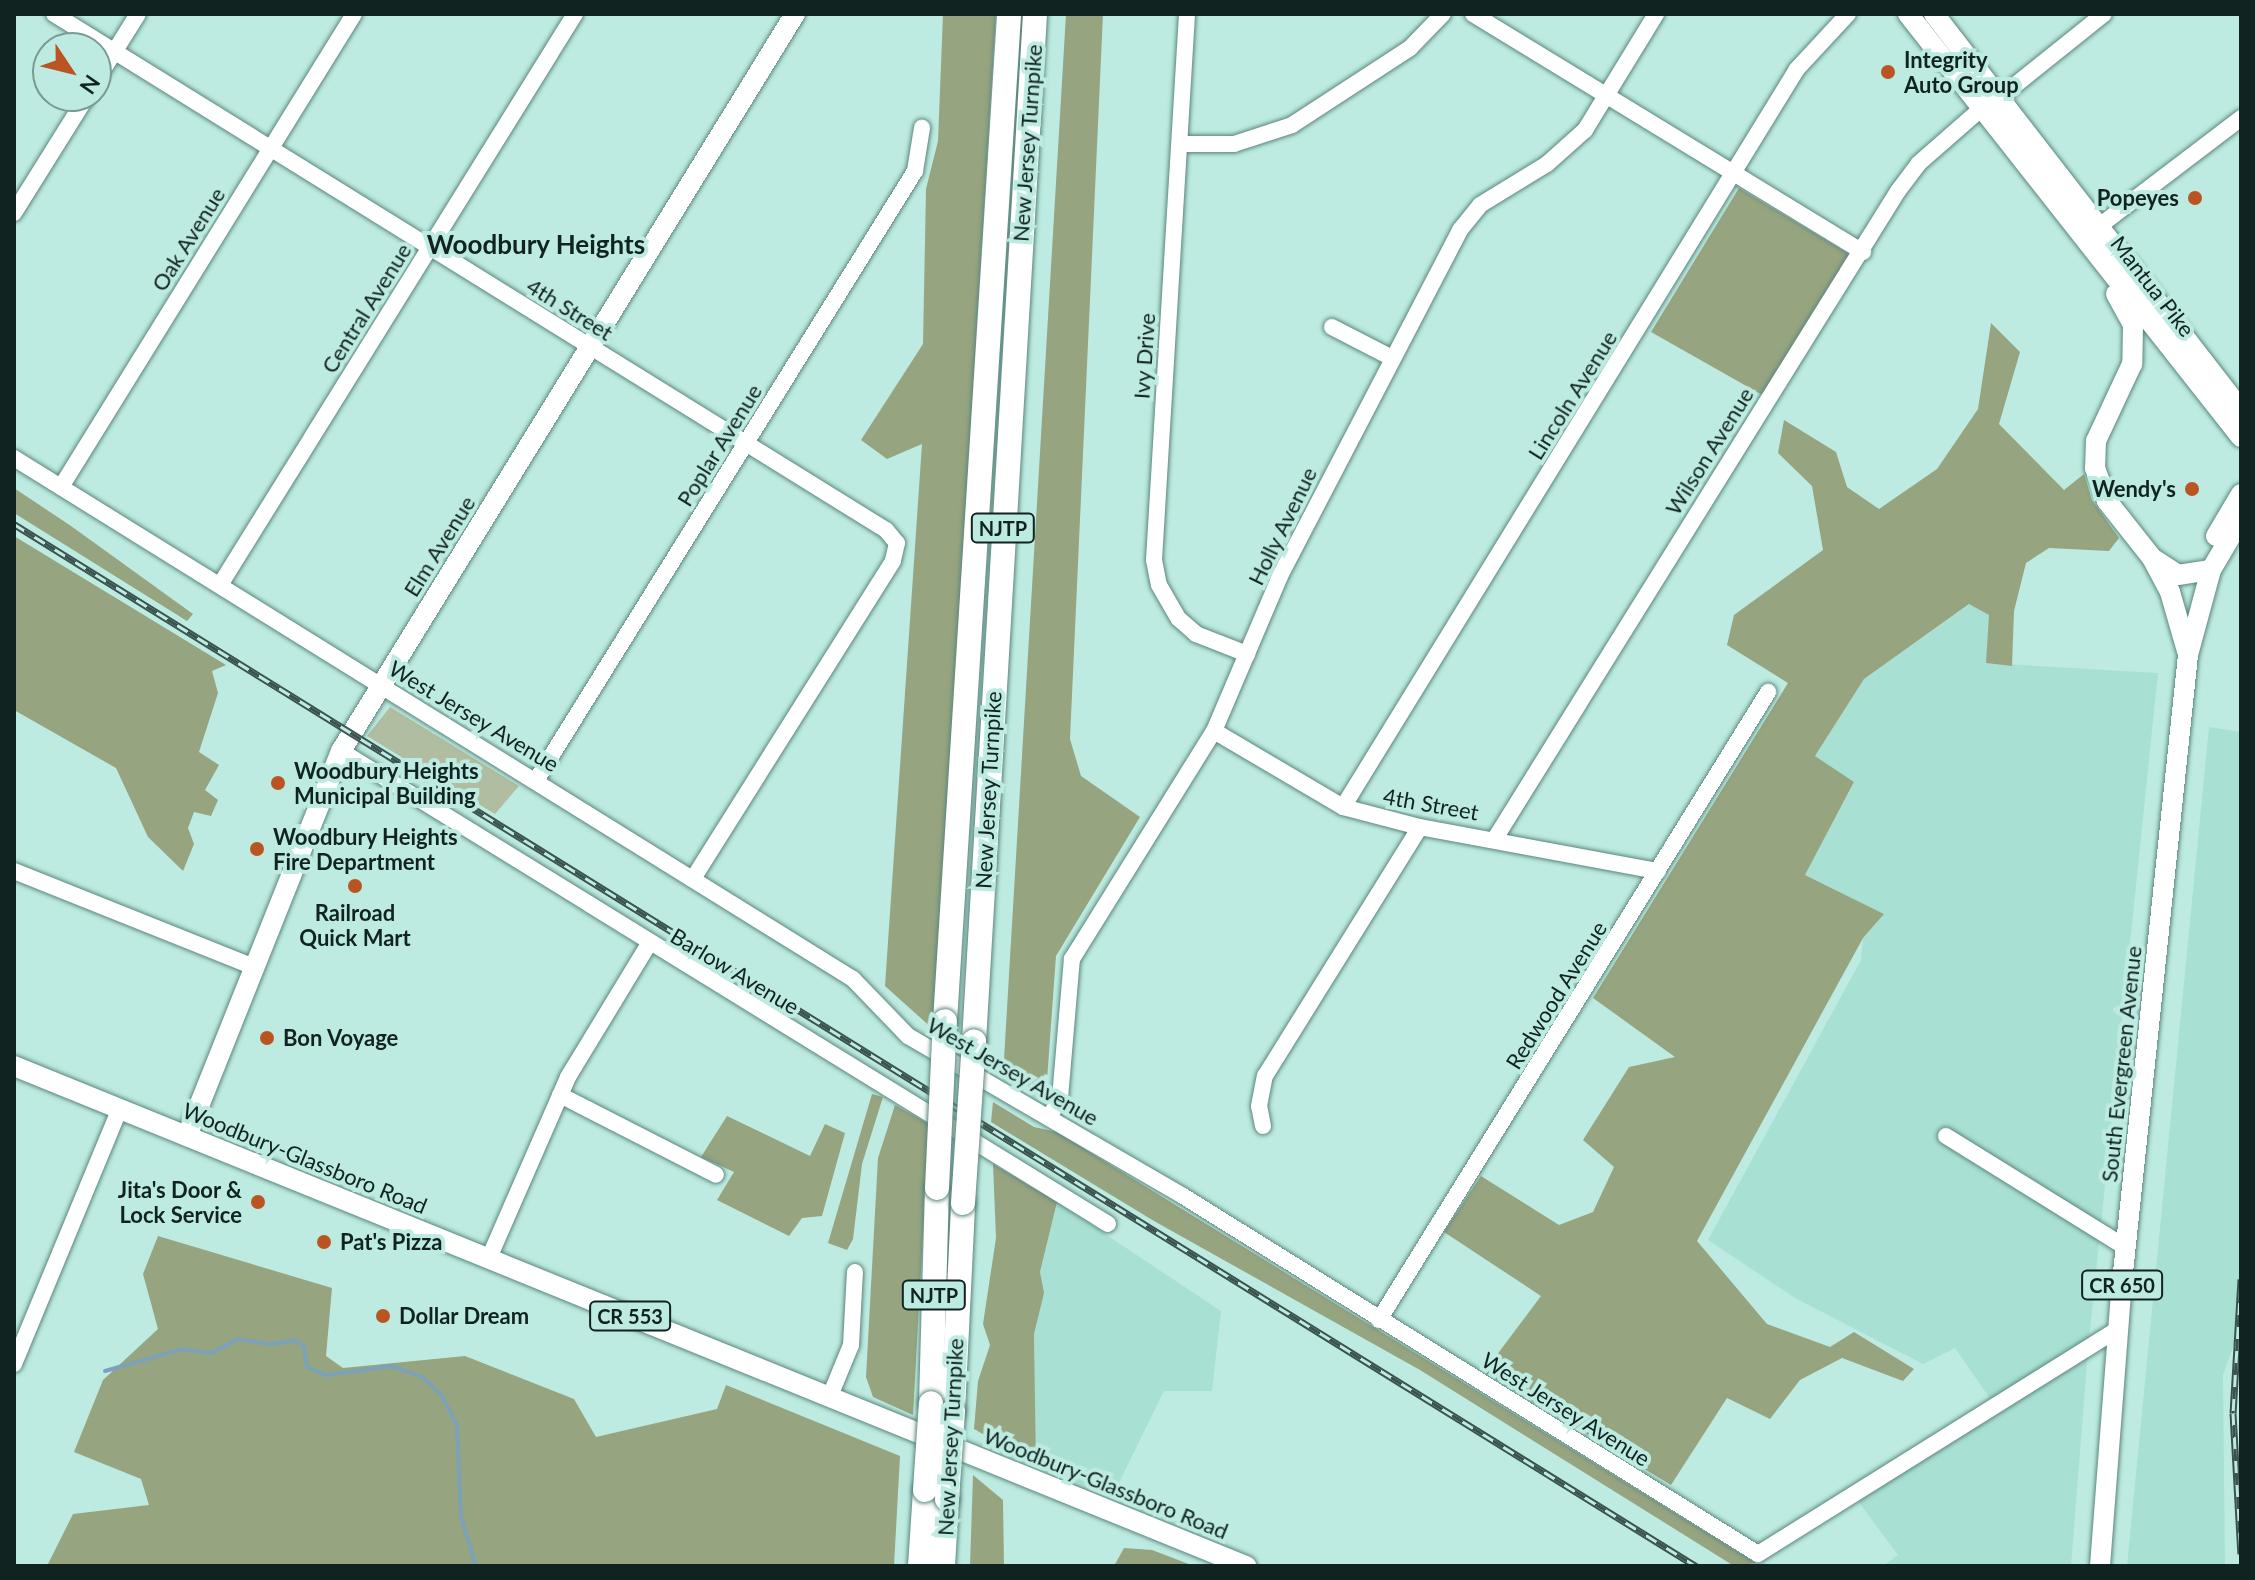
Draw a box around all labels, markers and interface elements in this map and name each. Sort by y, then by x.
north arrow [32,32,112,112]
street label: New Jersey Turnpike [1007,42,1047,244]
place label: Integrity Auto Group [1904,46,2019,98]
marker: Integrity Auto Group [1879,63,1897,81]
text: N [75,70,106,100]
street label: Oak Avenue [146,182,230,296]
place label: Popeyes [2097,185,2179,211]
marker: Popeyes [2186,189,2204,207]
district label: Woodbury Heights [427,229,645,261]
street label: Mantua Pike [2106,230,2200,342]
street label: Central Avenue [315,238,417,378]
street label: 4th Street [522,272,618,346]
street label: Ivy Drive [1128,312,1160,400]
street label: Lincoln Avenue [1522,325,1622,465]
street label: Poplar Avenue [671,379,767,511]
street label: Wilson Avenue [1659,382,1759,520]
street label: Holly Avenue [1242,462,1322,590]
place label: Wendy's [2092,476,2176,502]
marker: Wendy's [2183,480,2201,498]
street label: Elm Avenue [398,491,480,601]
road number: NJTP [969,512,1037,544]
street label: West Jersey Avenue [383,654,565,778]
street label: New Jersey Turnpike [970,689,1006,891]
place label: Woodbury Heights Municipal Building [294,757,479,808]
marker: Woodbury Heights Municipal Building [269,774,287,792]
street label: 4th Street [1381,783,1481,825]
place label: Woodbury Heights Fire Department [273,823,458,874]
marker: Woodbury Heights Fire Department [248,840,266,858]
marker: Railroad Quick Mart [346,877,364,895]
place label: Railroad Quick Mart [299,899,411,950]
street label: Redwood Avenue [1500,916,1612,1074]
street label: Barlow Avenue [666,922,804,1020]
street label: South Evergreen Avenue [2095,944,2147,1184]
street label: West Jersey Avenue [922,1011,1104,1131]
place label: Bon Voyage [283,1025,399,1051]
marker: Bon Voyage [258,1029,276,1047]
street label: Woodbury-Glassboro Road [179,1097,431,1219]
place label: Jita's Door & Lock Service [117,1176,242,1228]
marker: Jita's Door & Lock Service [249,1193,267,1211]
place label: Pat's Pizza [340,1229,442,1255]
marker: Pat's Pizza [315,1233,333,1251]
road number: CR 650 [2080,1269,2164,1301]
road number: NJTP [900,1279,968,1311]
road number: CR 553 [588,1300,672,1332]
place label: Dollar Dream [399,1303,530,1329]
marker: Dollar Dream [374,1307,392,1325]
street label: New Jersey Turnpike [932,1336,968,1538]
street label: West Jersey Avenue [1476,1346,1656,1472]
street label: Woodbury-Glassboro Road [980,1422,1232,1544]

